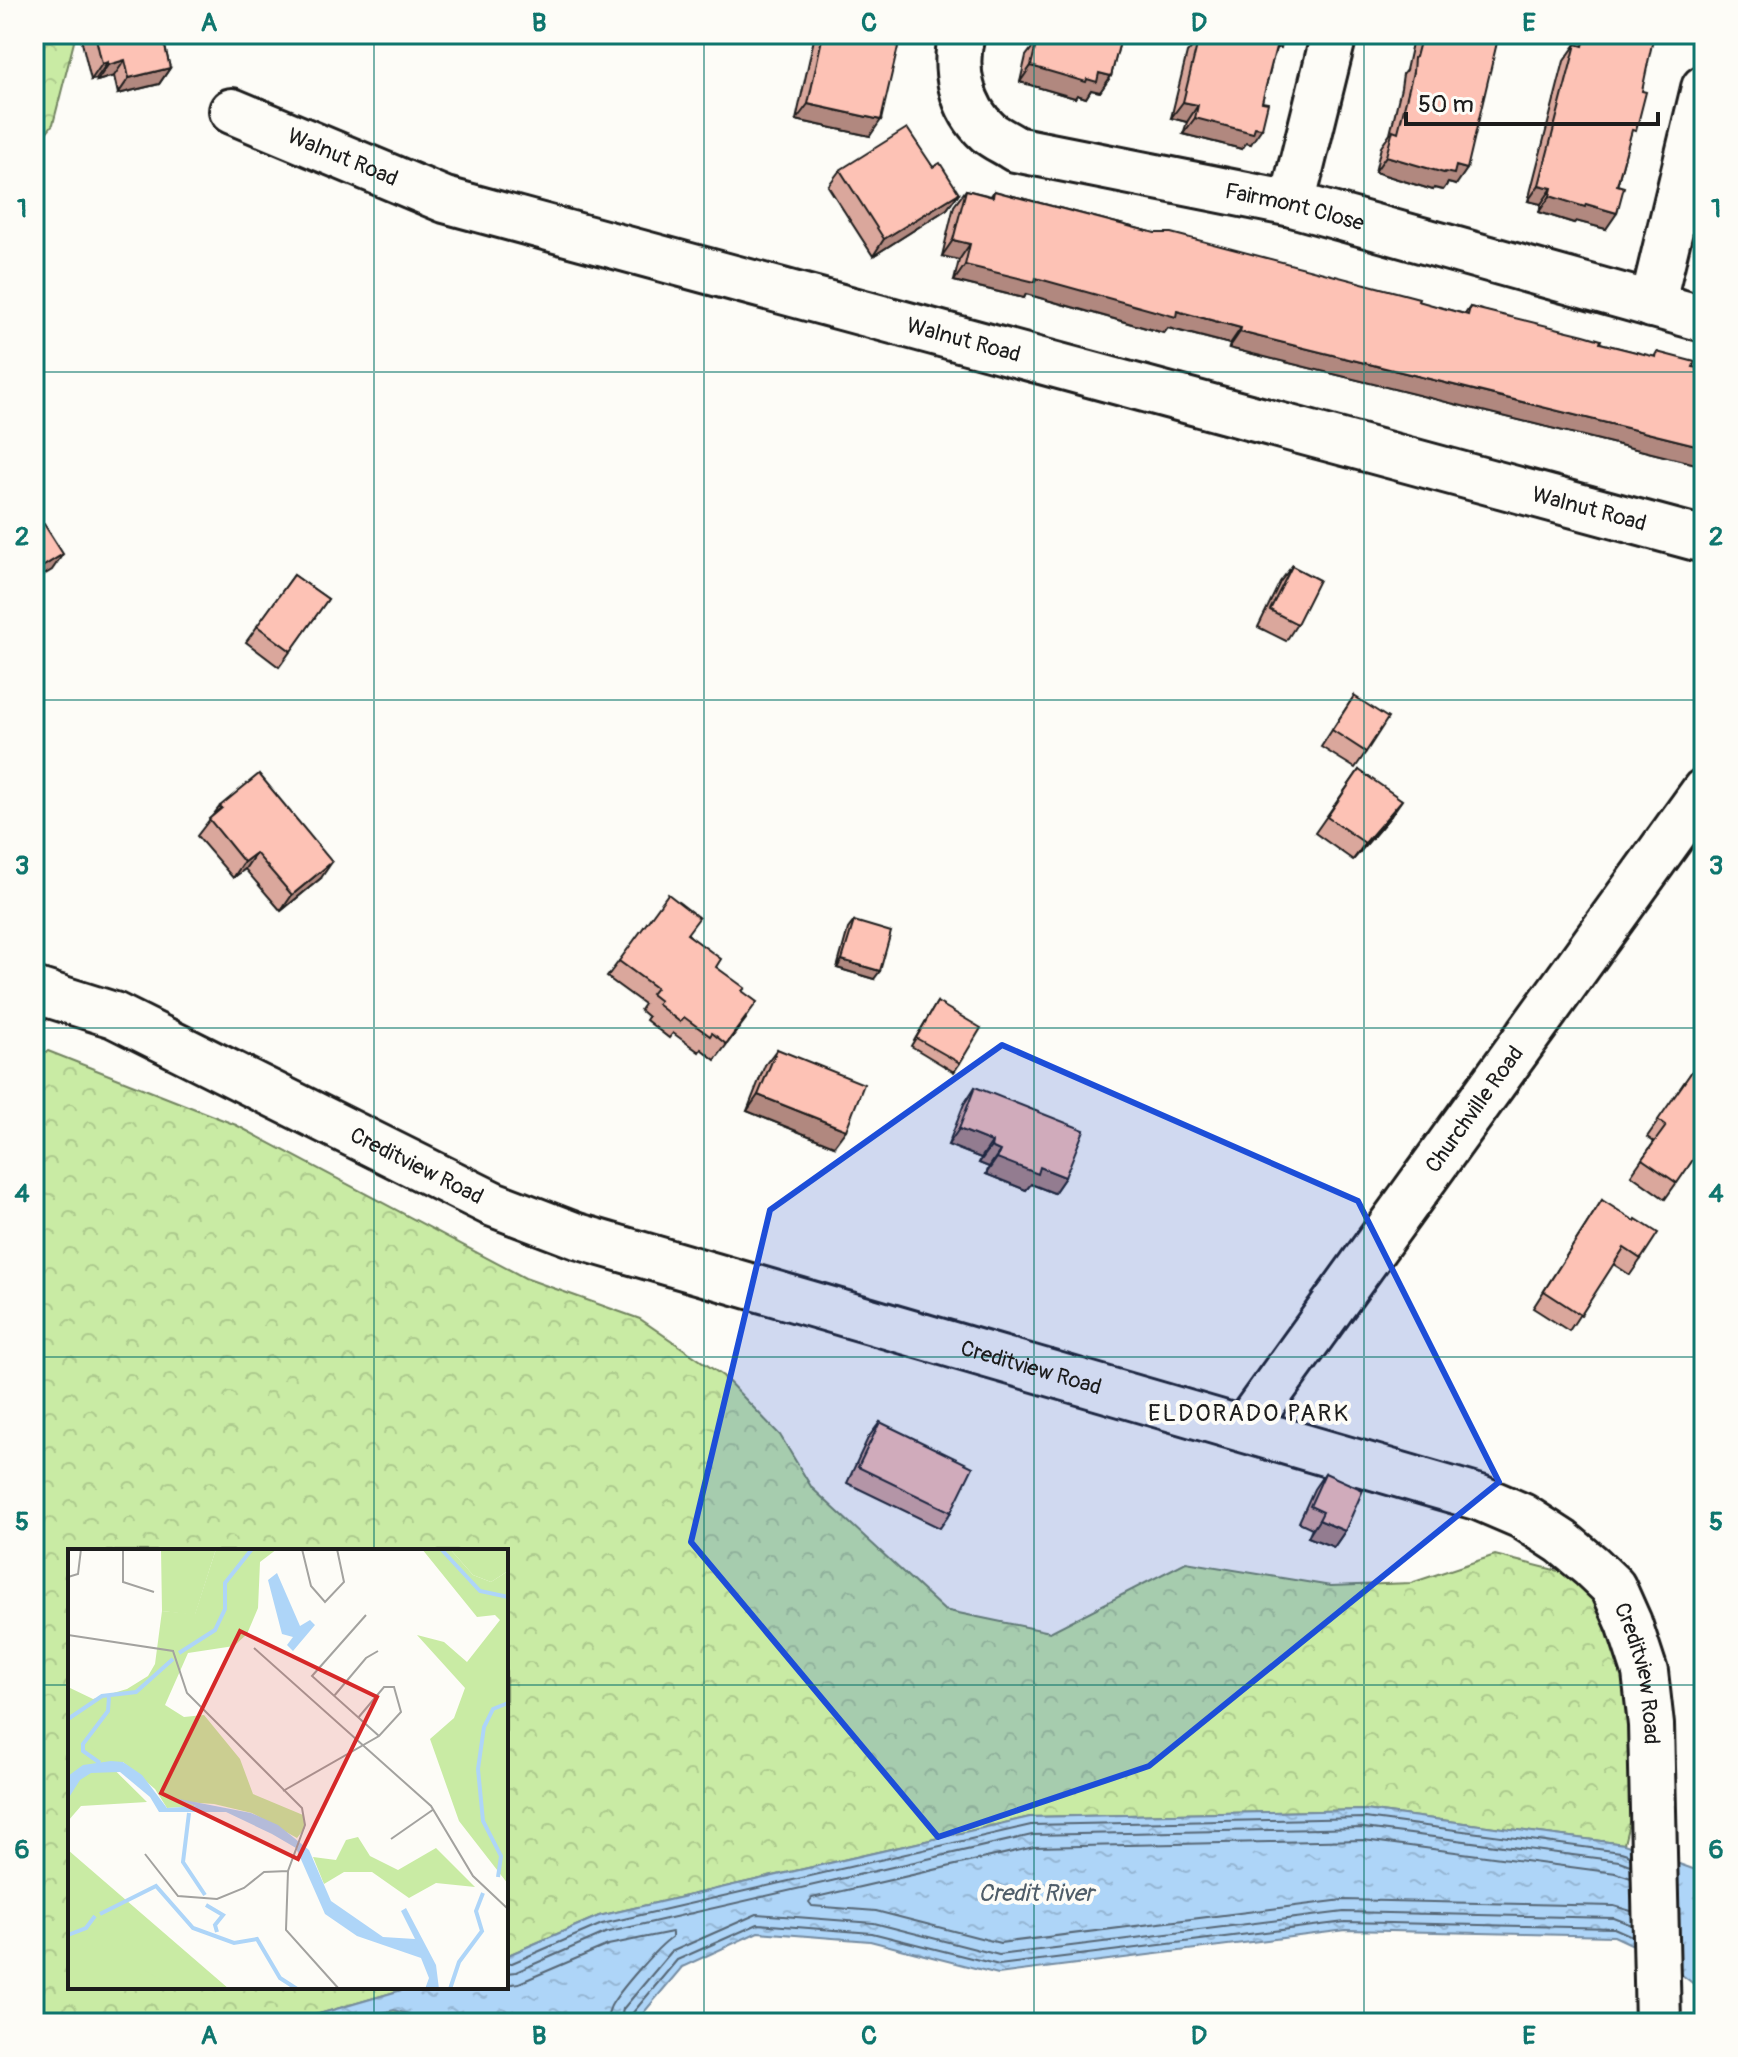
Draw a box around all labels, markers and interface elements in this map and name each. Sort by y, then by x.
text: A [201,7,218,39]
text: B [532,7,546,39]
text: C [861,7,877,39]
text: D [1191,7,1207,39]
text: E [1522,7,1536,39]
scale bar [1406,76,1658,126]
text: 50 m [1418,90,1474,119]
street label: Walnut Road [283,122,402,193]
street label: Fairmont Close [1223,177,1368,238]
text: 1 [17,193,27,225]
text: 1 [1711,193,1721,225]
street label: Walnut Road [903,311,1024,369]
street label: Walnut Road [1529,480,1649,538]
text: 2 [15,521,29,553]
text: 2 [1709,521,1723,553]
text: 3 [15,850,29,882]
text: 3 [1709,850,1723,882]
street label: Churchville Road [1419,1040,1530,1178]
street label: Creditview Road [345,1121,488,1211]
text: 4 [14,1178,30,1210]
text: 4 [1708,1178,1724,1210]
street label: Creditview Road [957,1334,1105,1401]
district label: ELDORADO PARK [1148,1399,1350,1428]
text: 5 [15,1506,29,1538]
text: 5 [1709,1506,1723,1538]
inset map [68,1549,508,1989]
street label: Creditview Road [1608,1598,1665,1745]
text: 6 [14,1834,30,1866]
text: 6 [1708,1834,1724,1866]
water label: Credit River [978,1879,1097,1908]
text: A [201,2020,218,2052]
text: B [532,2020,546,2052]
text: C [861,2020,877,2052]
text: D [1191,2020,1207,2052]
text: E [1522,2020,1536,2052]

